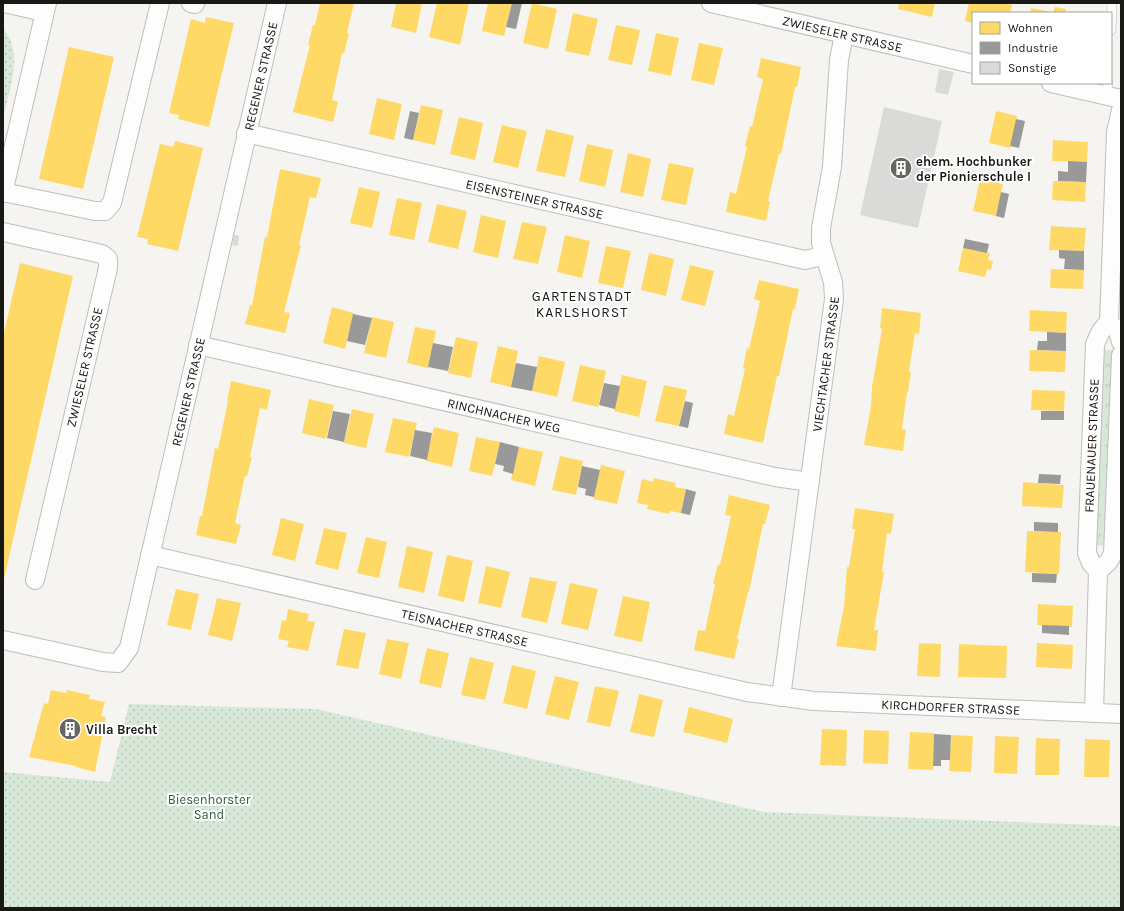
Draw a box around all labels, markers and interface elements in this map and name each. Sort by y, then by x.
legend [972,12,1112,84]
street label: ZWIESELER STRASSE [781,13,904,55]
street label: REGENER STRASSE [241,20,280,132]
text: Wohnen [1008,21,1053,35]
text: Industrie [1008,41,1058,55]
text: Sonstige [1008,61,1056,75]
place label: ehem. Hochbunker der Pionierschule I [916,154,1033,184]
building icon: ehem. Hochbunker der Pionierschule I [888,155,914,181]
street label: EISENSTEINER STRASSE [464,176,605,222]
district label: GARTENSTADT KARLSHORST [532,288,632,321]
street label: VIECHTACHER STRASSE [809,295,842,433]
street label: ZWIESELER STRASSE [63,306,106,429]
street label: REGENER STRASSE [169,336,208,448]
street label: FRAUENAUER STRASSE [1082,378,1102,513]
street label: RINCHNACHER WEG [446,395,562,436]
street label: TEISNACHER STRASSE [400,606,530,650]
street label: KIRCHDORFER STRASSE [881,697,1021,718]
building icon: Villa Brecht [57,716,83,742]
place label: Villa Brecht [86,722,157,737]
park label: Biesenhorster Sand [168,792,251,822]

